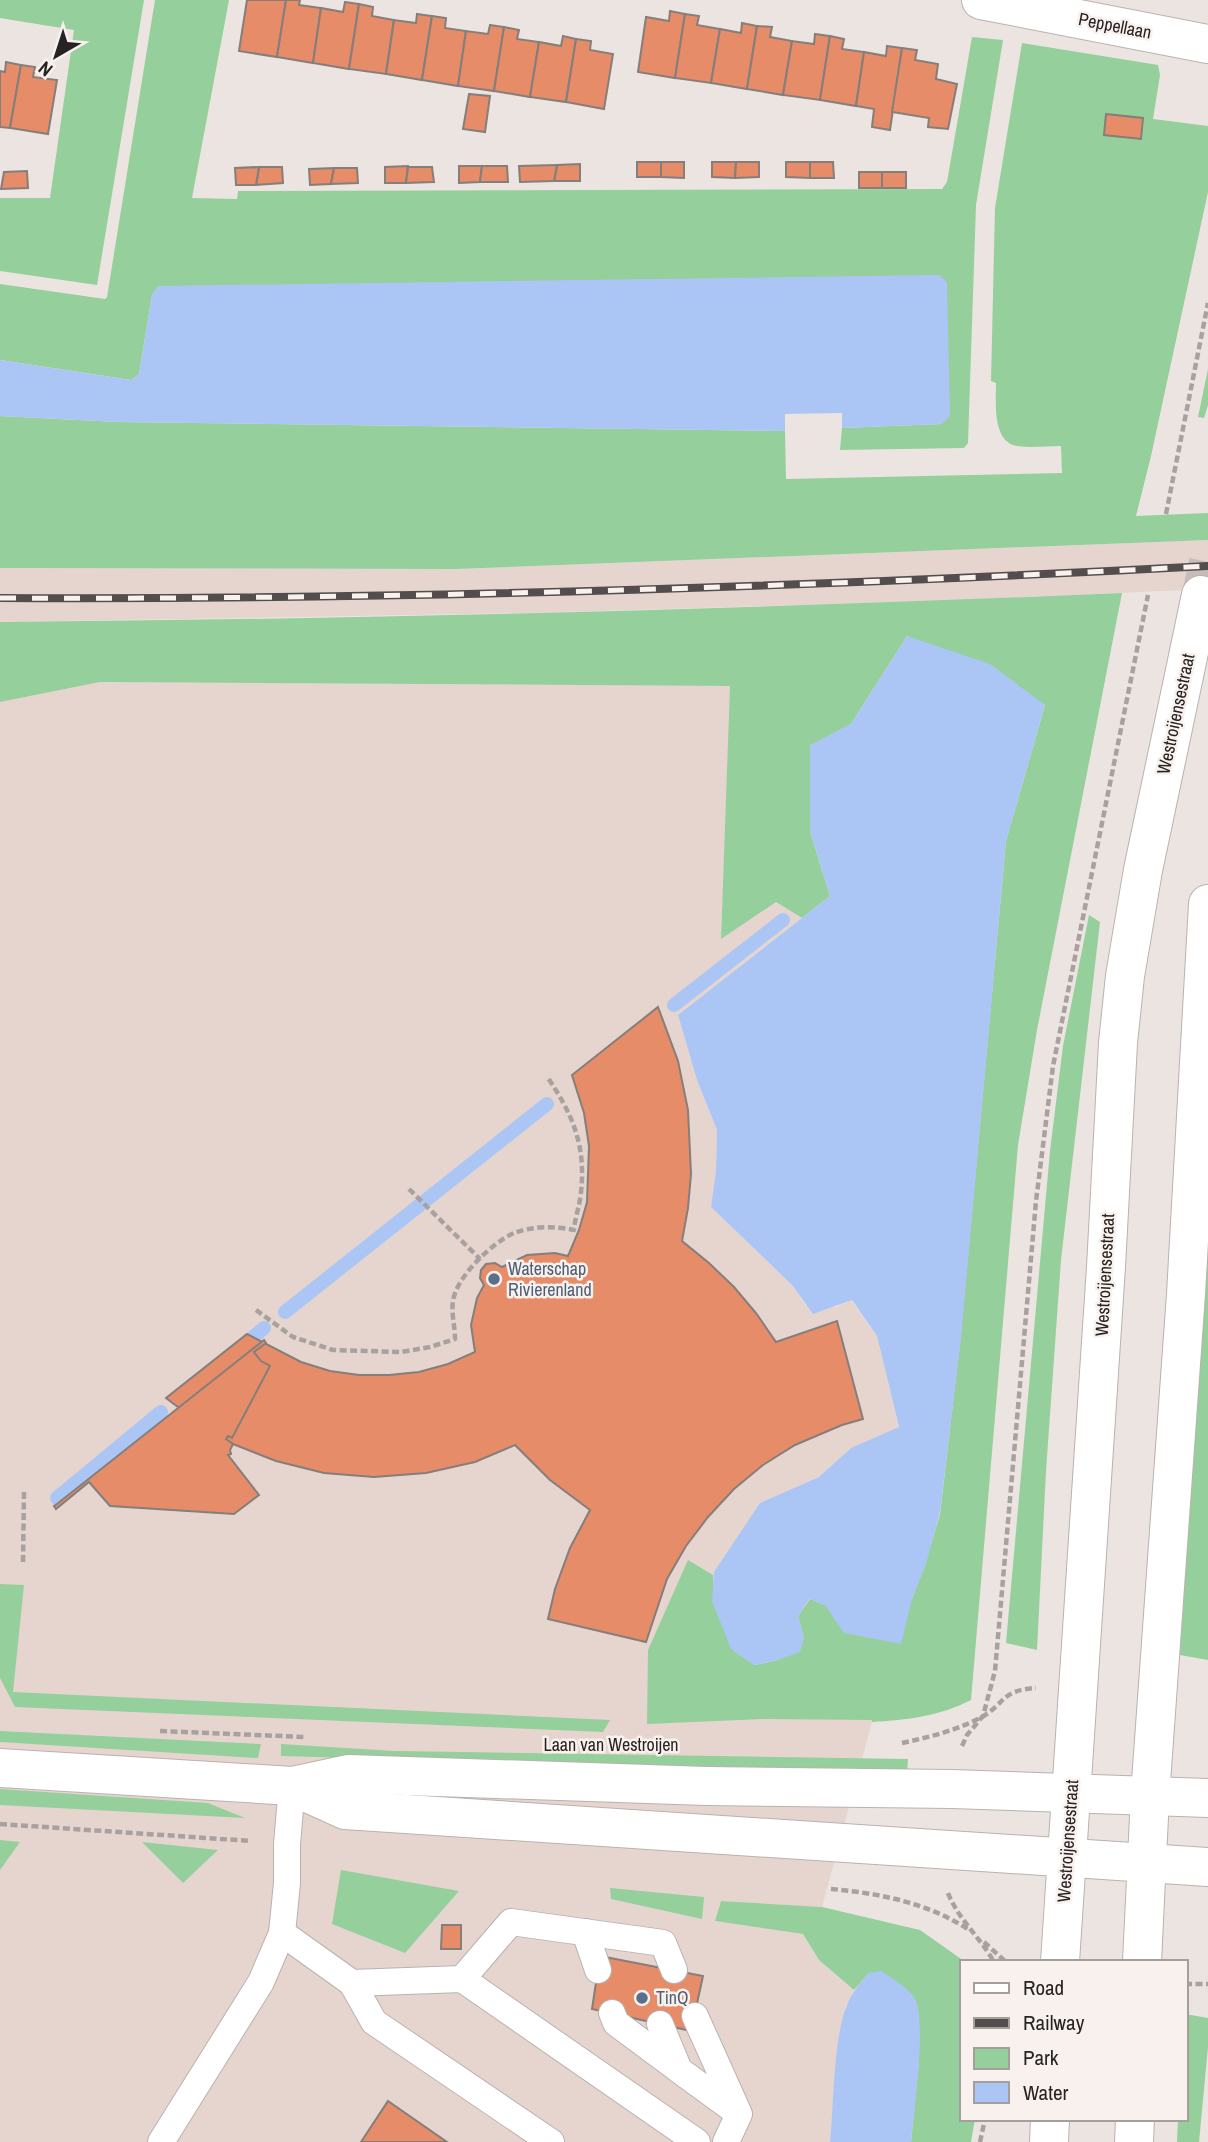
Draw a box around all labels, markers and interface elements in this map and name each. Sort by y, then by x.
street label: Peppellaan [1076,6,1154,45]
north arrow [21,21,91,91]
text: N [33,56,58,83]
street label: Westroijensestraat [1151,651,1201,777]
street label: Westroijensestraat [1089,1213,1120,1337]
place label: Waterschap Rivierenland [508,1256,592,1302]
marker: Waterschap Rivierenland [486,1271,502,1287]
street label: Laan van Westroijen [543,1732,679,1757]
street label: Westroijensestraat [1051,1779,1084,1903]
legend [960,1960,1187,2121]
text: Road [1023,1973,1064,2002]
place label: TinQ [656,1985,689,2010]
marker: TinQ [634,1990,650,2006]
text: Railway [1023,2008,1085,2037]
text: Park [1023,2043,1059,2072]
text: Water [1023,2078,1069,2107]

